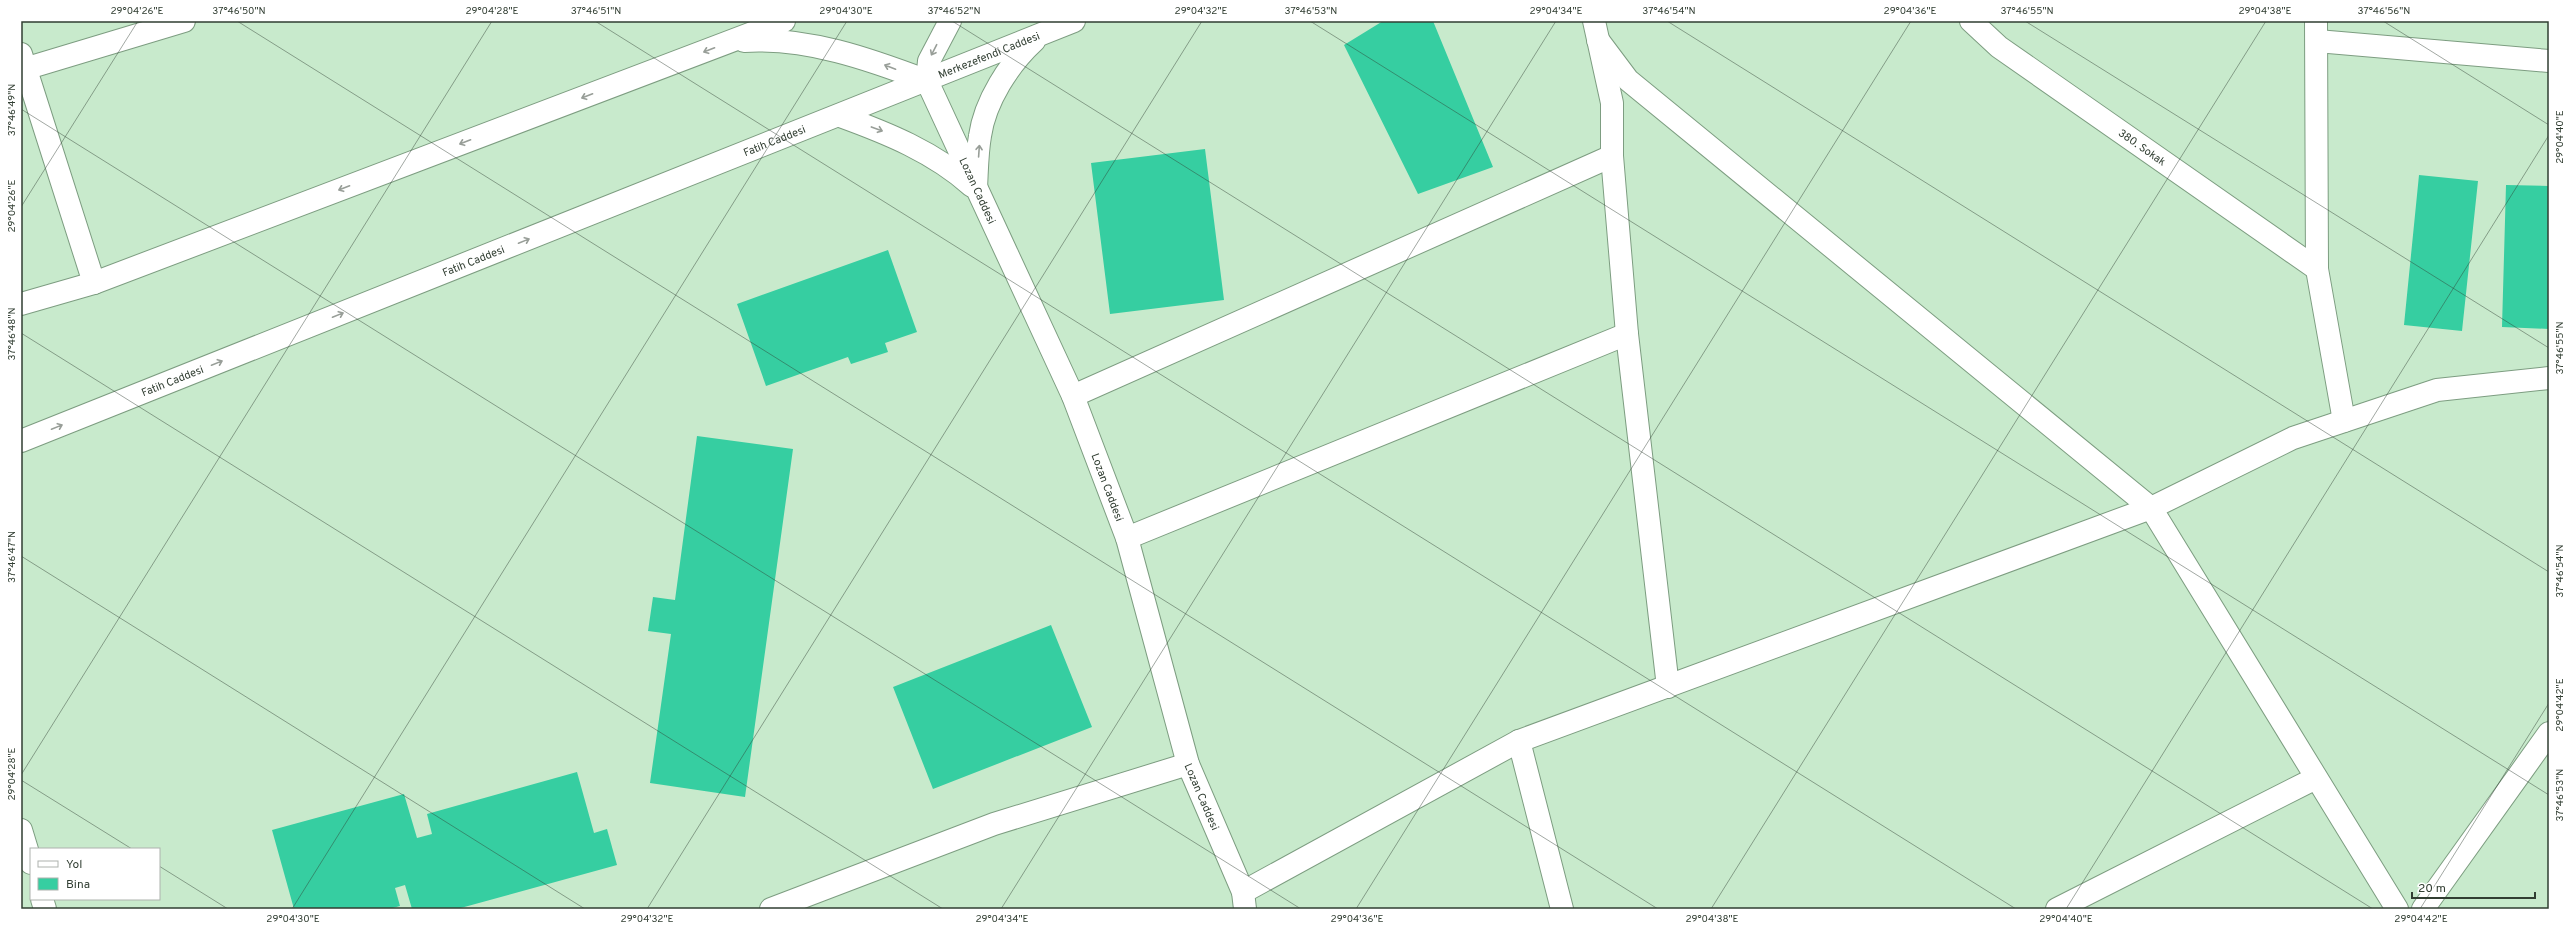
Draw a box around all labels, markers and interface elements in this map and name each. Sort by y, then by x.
text: 29°04'26"E [110,5,164,18]
text: 37°46'50"N [212,5,266,18]
text: 29°04'28"E [465,5,519,18]
text: 37°46'51"N [571,5,621,18]
text: 29°04'30"E [819,5,873,18]
text: 37°46'52"N [928,5,980,18]
text: 29°04'32"E [1175,5,1227,18]
text: 37°46'53"N [1285,5,1337,18]
text: 29°04'34"E [1529,5,1583,18]
text: 37°46'54"N [1642,5,1696,18]
text: 29°04'36"E [1884,5,1936,18]
text: 37°46'55"N [2000,5,2054,18]
text: 29°04'38"E [2238,5,2292,18]
text: 37°46'56"N [2358,5,2410,18]
street label: Merkezefendi Caddesi [936,29,1042,82]
one-way arrow [930,44,937,56]
one-way arrow [703,46,715,54]
one-way arrow [885,63,897,71]
text: 37°46'49"N [6,84,19,136]
one-way arrow [581,92,593,100]
text: 29°04'40"E [2554,110,2567,164]
street label: Fatih Caddesi [742,123,808,160]
one-way arrow [870,126,882,134]
street label: 380. Sokak [2115,126,2168,169]
one-way arrow [460,138,472,146]
one-way arrow [975,145,982,158]
street label: Lozan Caddesi [955,155,998,226]
text: 29°04'26"E [6,179,19,233]
one-way arrow [337,185,350,192]
one-way arrow [517,237,529,245]
street label: Fatih Caddesi [441,243,507,280]
text: 37°46'48"N [6,308,19,360]
one-way arrow [331,311,343,319]
text: 37°46'55"N [2554,321,2567,375]
one-way arrow [211,359,223,367]
street label: Fatih Caddesi [140,363,206,400]
one-way arrow [51,422,63,430]
street label: Lozan Caddesi [1087,452,1126,524]
text: 37°46'47"N [6,531,19,583]
text: 37°46'54"N [2554,544,2567,598]
text: 29°04'42"E [2554,678,2567,732]
text: 29°04'28"E [6,747,19,801]
street label: Lozan Caddesi [1181,761,1222,833]
text: 37°46'53"N [2554,769,2567,821]
legend [30,848,160,900]
text: Yol [66,857,82,873]
scale bar [2412,874,2535,900]
text: Bina [66,877,90,893]
text: 20 m [2418,881,2446,897]
text: 29°04'30"E [266,913,320,926]
text: 29°04'32"E [621,913,673,926]
text: 29°04'34"E [975,913,1029,926]
text: 29°04'36"E [1331,913,1383,926]
text: 29°04'38"E [1685,913,1739,926]
text: 29°04'40"E [2039,913,2093,926]
text: 29°04'42"E [2394,913,2448,926]

